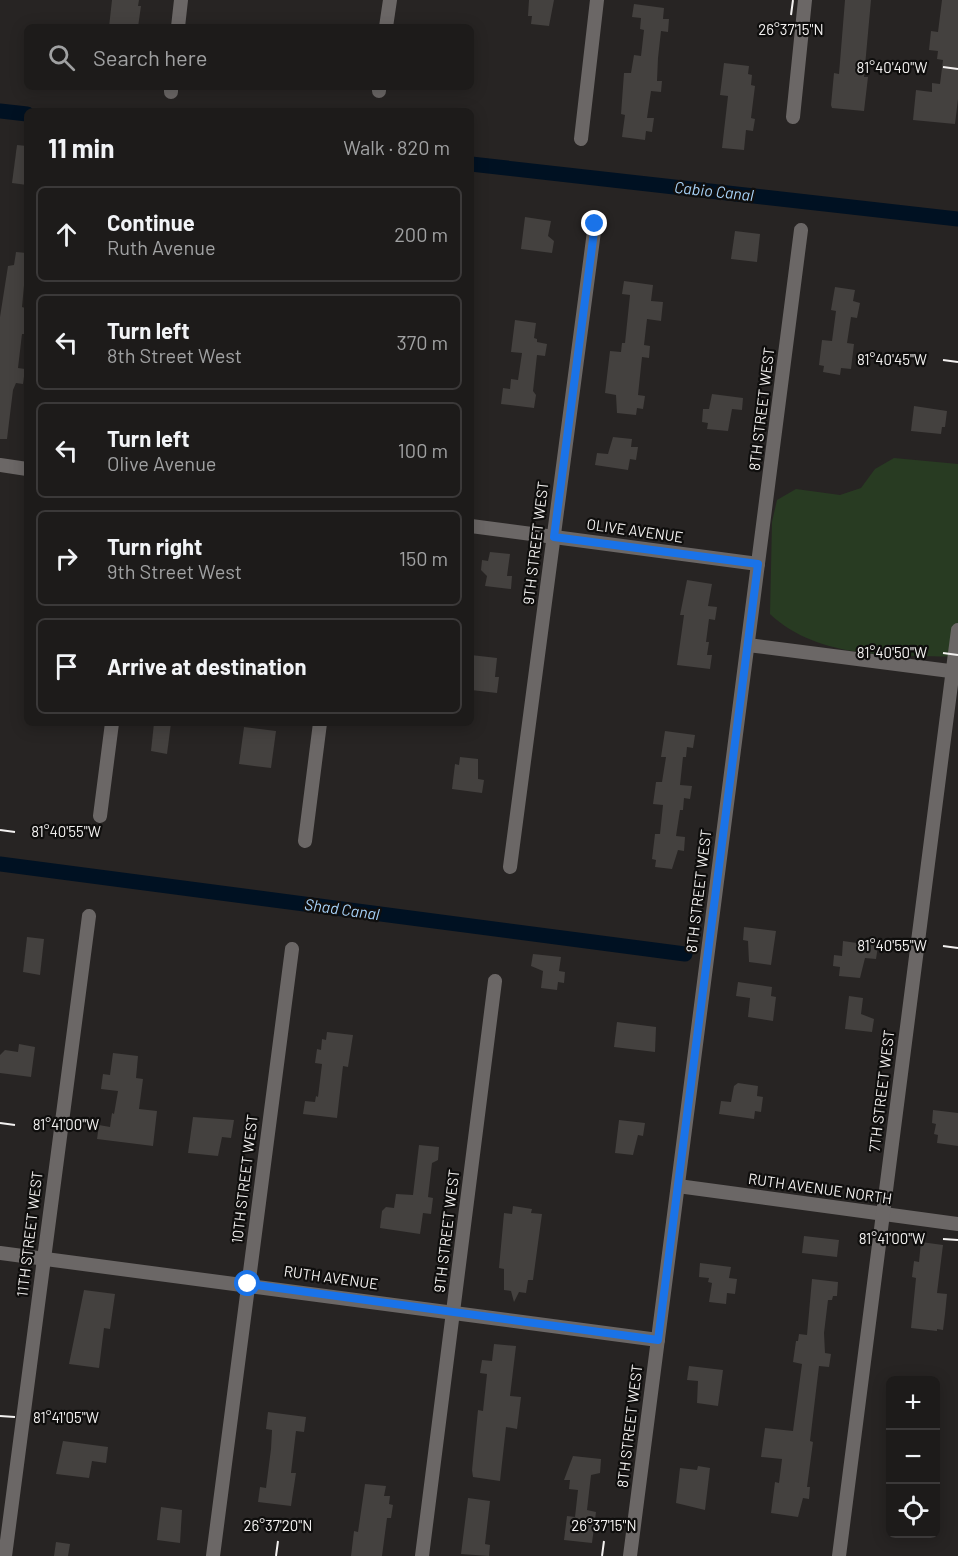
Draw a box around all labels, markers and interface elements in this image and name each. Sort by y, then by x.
text: 26°37'15"N [758,20,824,38]
search box [24,24,474,90]
icon: search [45,41,78,74]
text: Search here [93,44,207,70]
text: 81°40'40"W [857,58,927,76]
text: 11 min [48,132,114,163]
text: Walk · 820 m [343,135,450,159]
water label: Cabio Canal [673,177,755,204]
text: Continue [107,209,195,235]
route end [581,210,607,236]
icon: ahead [50,218,83,251]
text: 200 m [394,222,448,246]
text: Ruth Avenue [107,235,216,259]
text: Turn left [107,317,190,343]
icon: left [50,326,83,359]
text: 370 m [396,330,448,354]
text: 8th Street West [107,343,242,367]
street label: 8TH STREET WEST [745,346,777,472]
text: 81°40'45"W [857,350,927,368]
text: Turn left [107,425,190,451]
icon: left [50,434,83,467]
text: 100 m [398,438,448,462]
text: Olive Avenue [107,451,217,475]
street label: 9TH STREET WEST [519,480,551,606]
street label: OLIVE AVENUE [586,514,685,546]
text: Turn right [107,533,202,559]
icon: right [50,542,83,575]
text: 150 m [399,546,448,570]
text: 9th Street West [107,559,242,583]
text: 81°40'50"W [857,643,927,661]
icon: arrive [50,650,83,683]
text: Arrive at destination [107,653,306,679]
text: 81°40'55"W [31,822,101,840]
street label: 8TH STREET WEST [682,828,714,954]
water label: Shad Canal [303,894,381,923]
text: 81°40'55"W [857,936,927,954]
street label: 7TH STREET WEST [865,1029,897,1153]
street label: 10TH STREET WEST [227,1113,261,1244]
text: 81°41'00"W [33,1115,99,1133]
street label: 9TH STREET WEST [430,1168,462,1294]
street label: RUTH AVENUE NORTH [747,1169,893,1207]
street label: 11TH STREET WEST [12,1170,46,1298]
text: 81°41'00"W [859,1229,925,1247]
street label: RUTH AVENUE [283,1261,380,1293]
route start [234,1270,260,1296]
street label: 8TH STREET WEST [613,1363,645,1489]
map controls [886,1376,940,1538]
button: + [886,1376,940,1430]
text: 81°41'05"W [33,1408,99,1426]
button: − [886,1430,940,1484]
button: locate [886,1484,940,1538]
text: 26°37'20"N [244,1516,312,1534]
text: 26°37'15"N [571,1516,637,1534]

